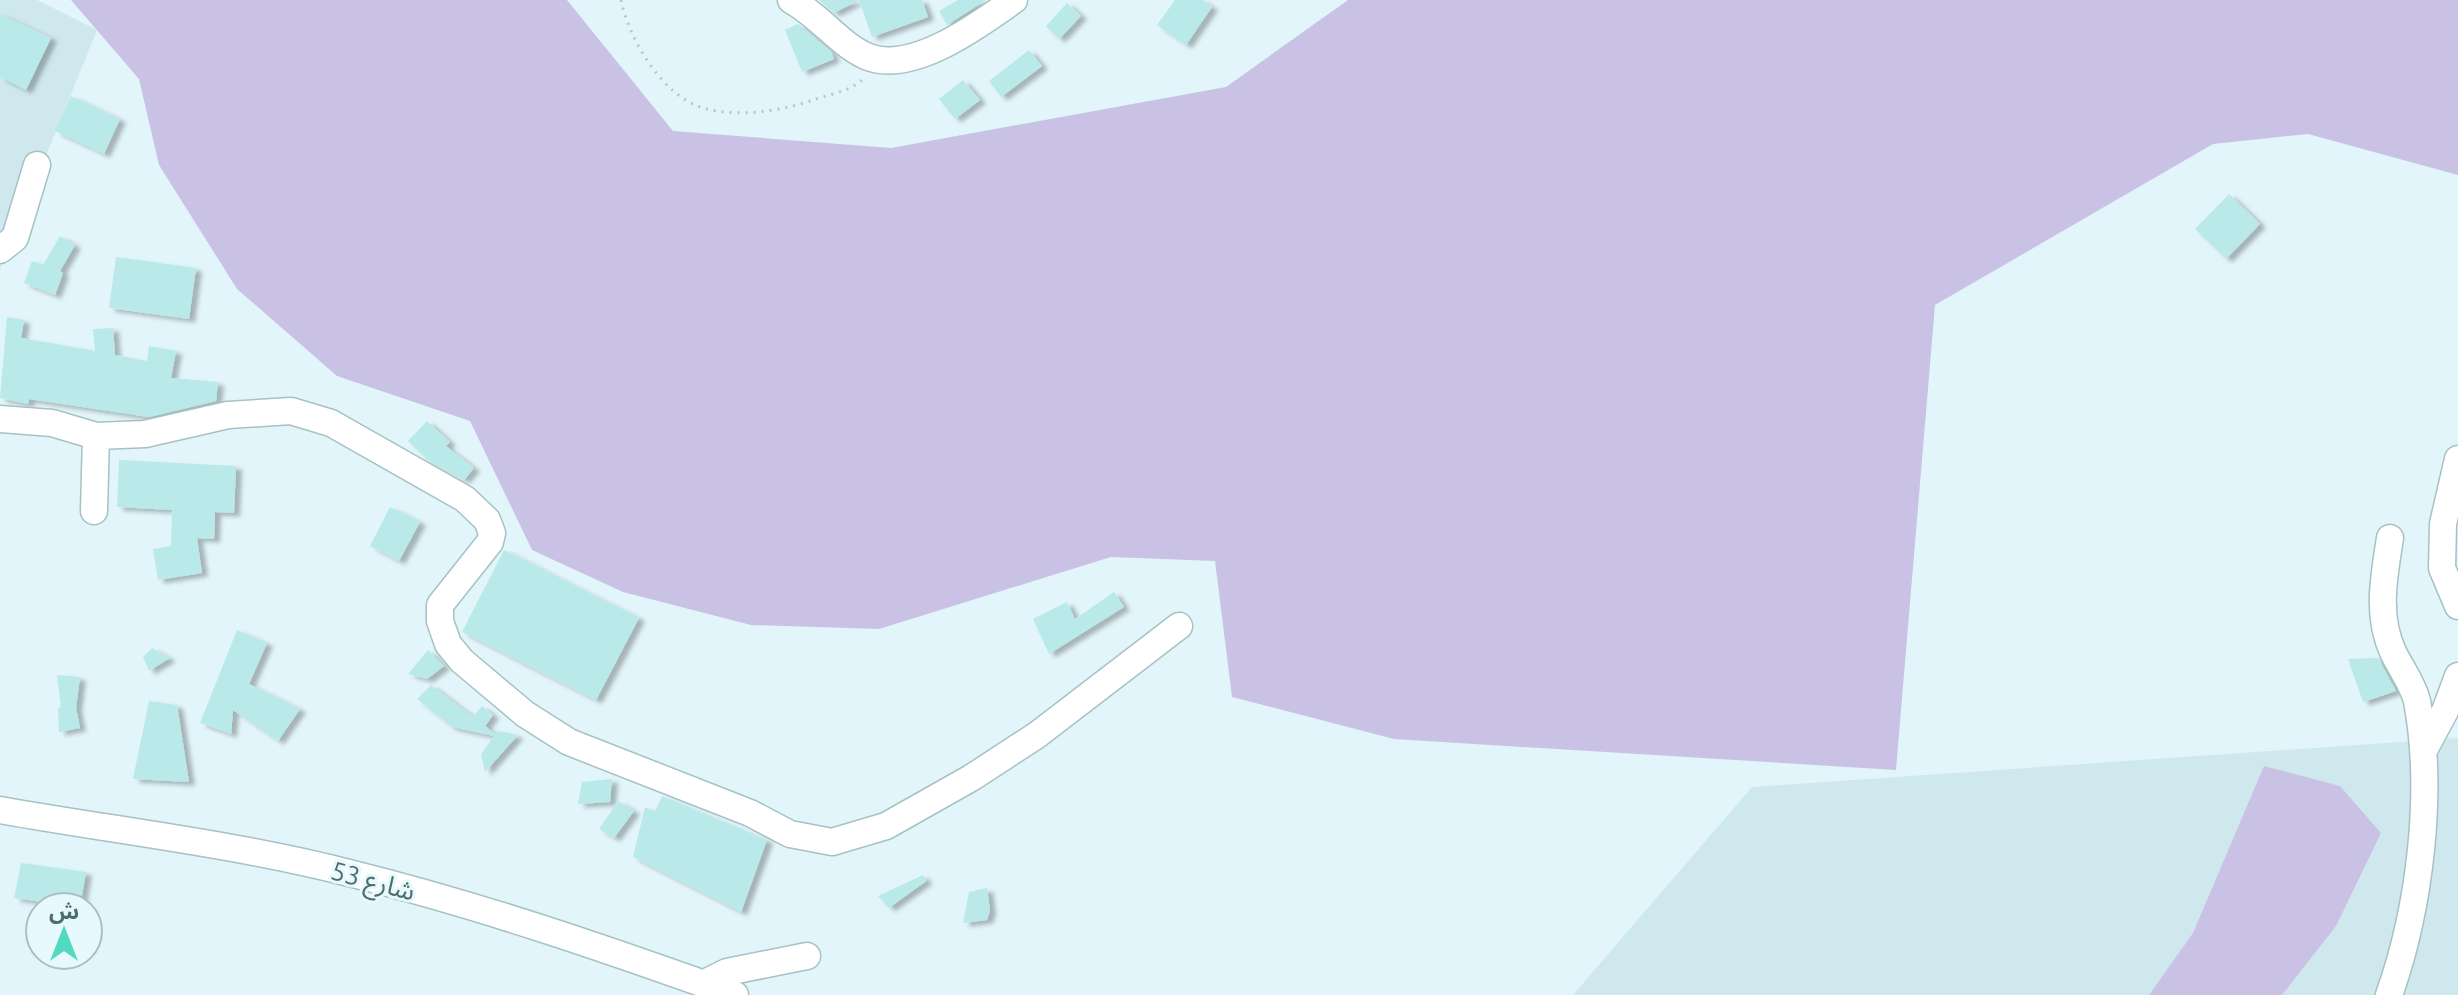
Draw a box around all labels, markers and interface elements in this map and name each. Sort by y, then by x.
street label: شارع 53 [327,855,418,910]
north arrow [24,891,104,971]
text: ش [49,898,79,924]

